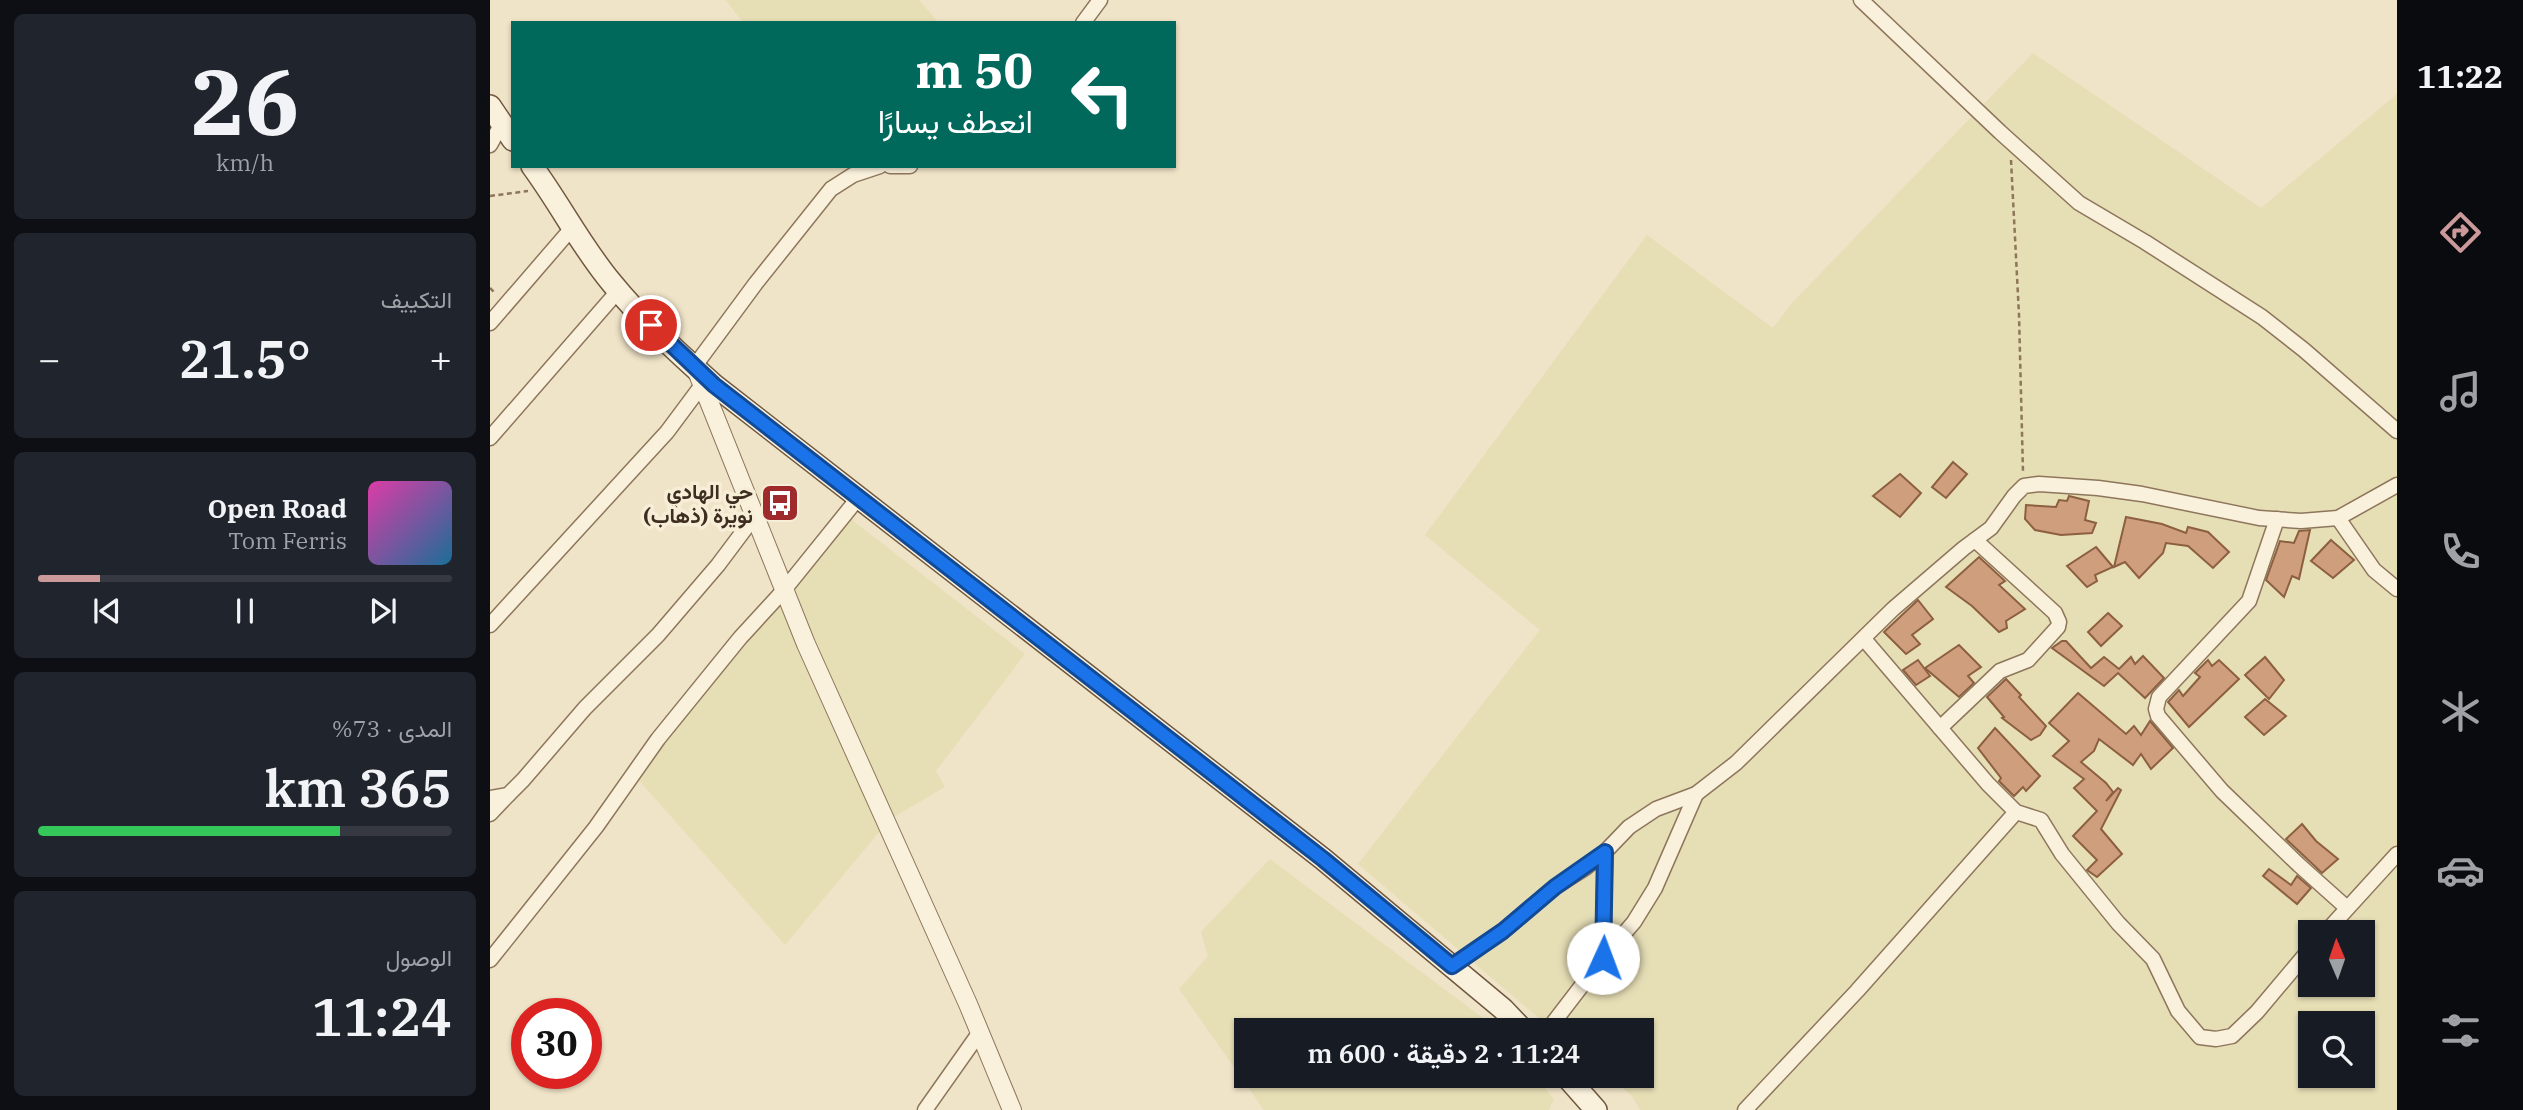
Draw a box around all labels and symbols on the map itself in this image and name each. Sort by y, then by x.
pin [621,295,681,355]
place label: حي الهادي نويرة (ذهاب) [643,477,753,529]
bus stop icon: حي الهادي نويرة (ذهاب) [759,482,801,524]
north arrow [2298,920,2375,998]
position arrow [1566,921,1640,995]
speed limit sign: 30 [511,998,602,1089]

